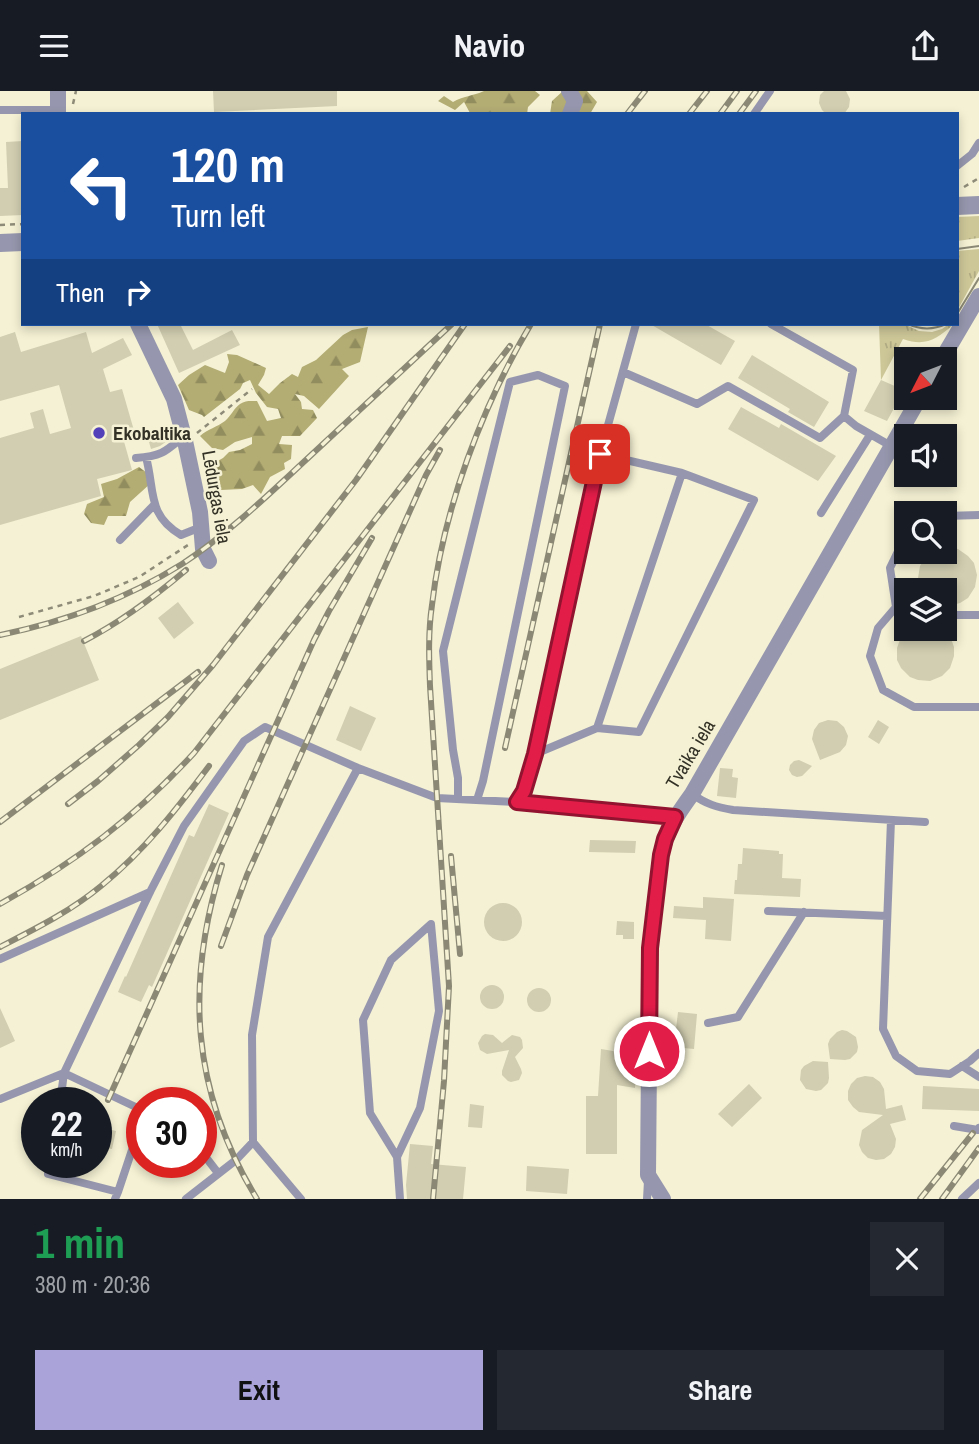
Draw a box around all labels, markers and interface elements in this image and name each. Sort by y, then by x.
text: Navio [454,24,525,67]
icon: menu [35,27,73,65]
icon: share [906,27,944,65]
text: 120 m [171,131,285,197]
icon: left [56,140,147,231]
text: Turn left [171,194,265,237]
icon: right [119,273,157,311]
text: Then [56,275,105,310]
north arrow [894,347,957,409]
map controls [894,347,957,641]
place label: Ekobaltika [113,420,191,446]
pin [570,424,630,484]
button: sound [894,424,957,487]
marker: Ekobaltika [91,425,107,441]
icon: arrive [581,435,619,473]
street label: Lēdurgas iela [196,448,238,546]
button: search [894,501,957,564]
button: layers [894,578,957,641]
street label: Tvaika iela [659,714,721,793]
position arrow [612,1014,686,1088]
speed limit sign: 30 [126,1087,217,1178]
text: 22 [51,1100,82,1147]
text: km/h [51,1137,83,1162]
text: 1 min [35,1215,125,1271]
button: close [870,1222,944,1296]
text: 380 m · 20:36 [35,1269,150,1300]
button: Exit [35,1350,483,1430]
button: Share [497,1350,944,1430]

